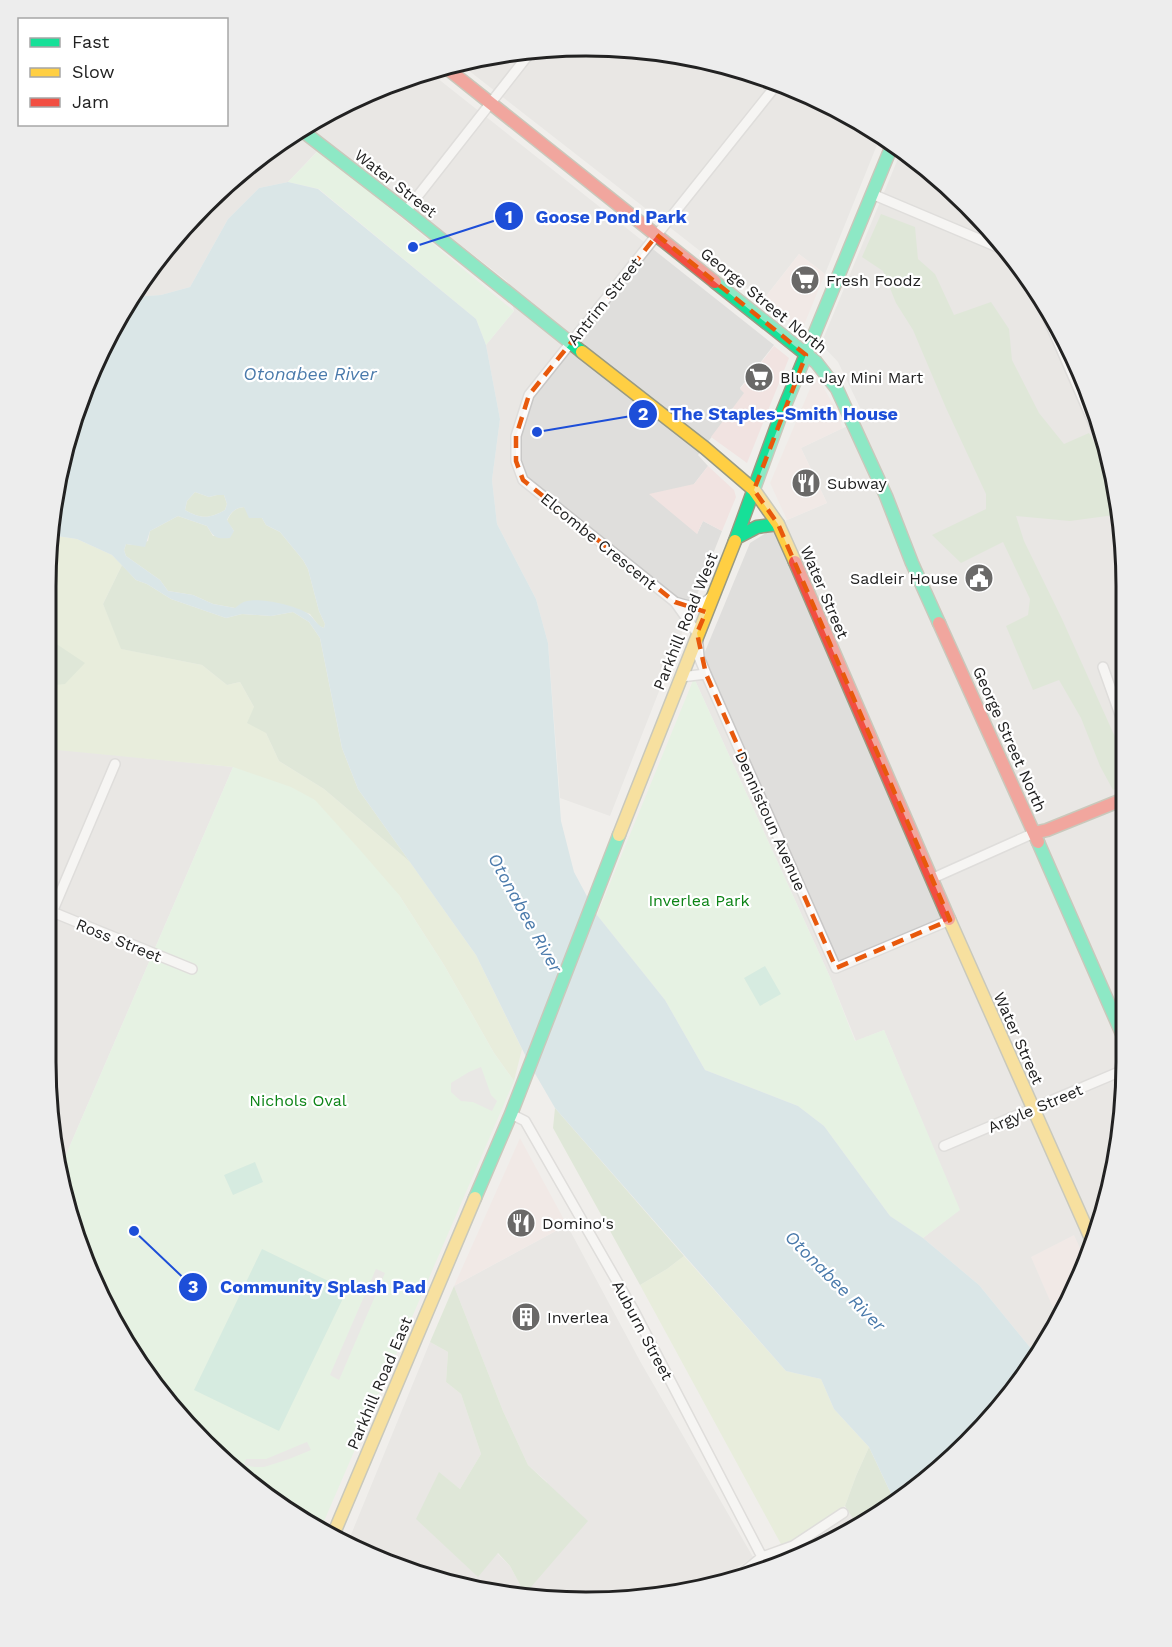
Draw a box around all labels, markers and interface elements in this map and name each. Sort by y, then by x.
legend [18,18,228,126]
text: Fast [72,31,110,52]
text: Slow [72,61,115,82]
text: Jam [72,91,109,112]
street label: Water Street [351,145,441,222]
callout: Goose Pond Park [494,198,699,234]
text: 1 [505,206,513,227]
text: Goose Pond Park [535,206,687,227]
street label: George Street North [697,244,831,357]
street label: Antrim Street [563,254,646,349]
supermarket icon: Fresh Foodz [789,264,821,296]
place label: Fresh Foodz [826,271,921,290]
supermarket icon: Blue Jay Mini Mart [743,361,775,393]
water label: Otonabee River [243,363,378,384]
place label: Blue Jay Mini Mart [780,368,923,387]
callout: The Staples-Smith House [628,396,910,432]
text: 2 [638,403,648,424]
text: The Staples-Smith House [670,403,898,424]
restaurant icon: Subway [790,467,822,499]
place label: Subway [827,474,888,493]
street label: Elcombe Crescent [537,489,661,594]
street label: Water Street [796,543,853,642]
street label: Parkhill Road West [649,549,722,693]
public building icon: Sadleir House [963,562,995,594]
place label: Sadleir House [850,569,958,588]
street label: George Street North [969,664,1050,815]
street label: Dennistoun Avenue [731,748,810,894]
water label: Otonabee River [484,849,567,977]
park label: Inverlea Park [648,891,750,910]
street label: Ross Street [73,915,165,966]
street label: Water Street [990,989,1048,1088]
street label: Argyle Street [985,1080,1086,1137]
park label: Nichols Oval [249,1091,347,1110]
restaurant icon: Domino's [505,1207,537,1239]
place label: Domino's [542,1214,614,1233]
water label: Otonabee River [781,1226,891,1336]
callout: Community Splash Pad [178,1269,438,1305]
text: 3 [188,1276,198,1297]
text: Community Splash Pad [220,1276,426,1297]
street label: Auburn Street [608,1277,677,1384]
building icon: Inverlea [510,1301,542,1333]
place label: Inverlea [547,1308,609,1327]
street label: Parkhill Road East [343,1314,416,1452]

